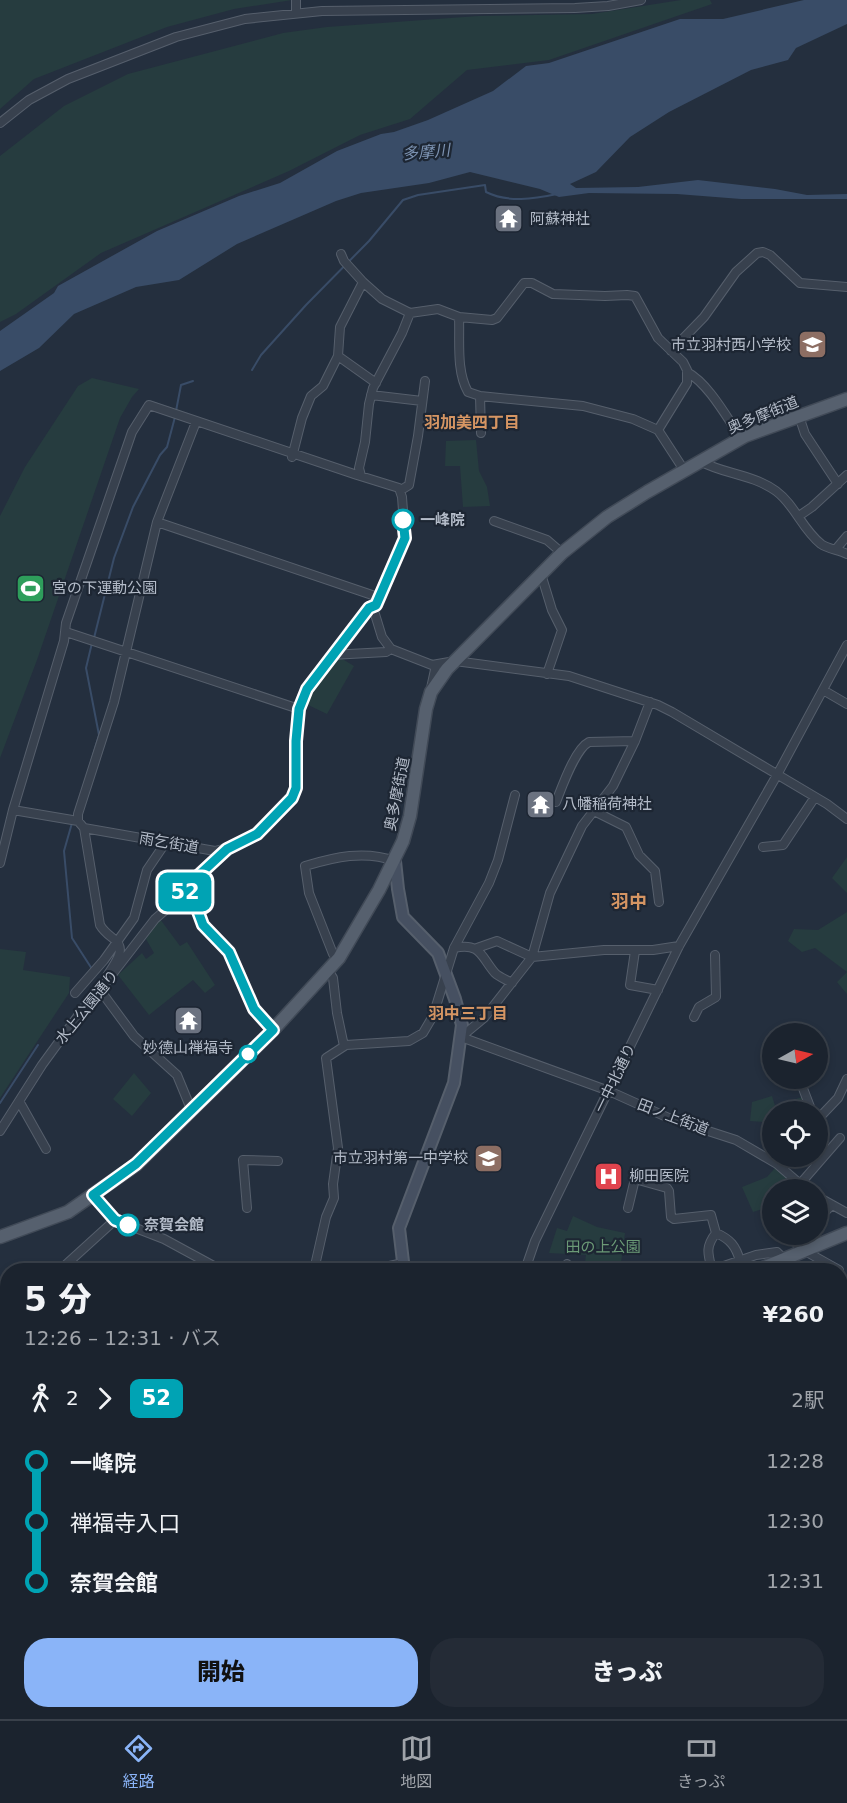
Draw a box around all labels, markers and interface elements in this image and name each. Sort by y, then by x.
water label: 多摩川 [401,140,453,164]
temple icon: 阿蘇神社 [493,203,525,235]
place label: 阿蘇神社 [530,210,590,228]
school or university icon: 市立羽村西小学校 [796,329,828,361]
place label: 市立羽村西小学校 [671,336,791,354]
street label: 奥多摩街道 [725,393,801,437]
district label: 羽加美四丁目 [424,413,520,432]
marker: 一峰院 [392,509,414,531]
place label: 一峰院 [420,511,465,529]
sports icon: 宮の下運動公園 [15,572,47,604]
place label: 宮の下運動公園 [52,579,157,597]
street label: 奥多摩街道 [381,755,413,833]
temple icon: 八幡稲荷神社 [525,788,557,820]
place label: 八幡稲荷神社 [562,795,652,813]
street label: 雨乞街道 [138,829,200,857]
line badge: 52 [158,872,212,912]
text: 52 [170,880,200,904]
district label: 羽中 [611,891,647,912]
street label: 水上公園通り [52,966,122,1048]
district label: 羽中三丁目 [428,1004,508,1023]
temple icon: 妙德山禅福寺 [172,1005,204,1037]
north arrow [762,1023,828,1089]
map controls [762,1023,828,1245]
place label: 妙德山禅福寺 [143,1039,233,1057]
street label: 一中北通り [590,1040,640,1116]
unlabelled marker [239,1045,257,1063]
street label: 田ノ上街道 [635,1095,711,1139]
button: locate [762,1101,828,1167]
school or university icon: 市立羽村第一中学校 [473,1142,505,1174]
place label: 市立羽村第一中学校 [333,1149,468,1167]
hospital icon: 柳田医院 [592,1160,624,1192]
place label: 柳田医院 [629,1167,689,1185]
button: layers [762,1179,828,1245]
marker: 奈賀会館 [117,1214,139,1236]
place label: 奈賀会館 [144,1216,204,1234]
park label: 田の上公園 [565,1238,641,1256]
text: 5 分 [24,1280,91,1319]
text: ¥260 [763,1302,824,1327]
text: 12:26 – 12:31 · バス [24,1326,221,1350]
icon: walk [24,1382,57,1415]
icon: forward [88,1382,121,1415]
text: 2 [66,1386,79,1410]
text: 52 [142,1386,171,1410]
text: 2駅 [791,1388,824,1412]
text: 12:28 [766,1449,824,1473]
text: 一峰院 [70,1451,136,1476]
text: 12:30 [766,1509,824,1533]
text: 禅福寺入口 [70,1511,180,1536]
text: 12:31 [766,1569,824,1593]
text: 奈賀会館 [70,1571,158,1596]
button: 開始 [24,1638,418,1707]
button: きっぷ [430,1638,824,1707]
tab: 経路 [122,1732,155,1792]
tab: 地図 [400,1732,433,1792]
tab: きっぷ [677,1732,725,1792]

